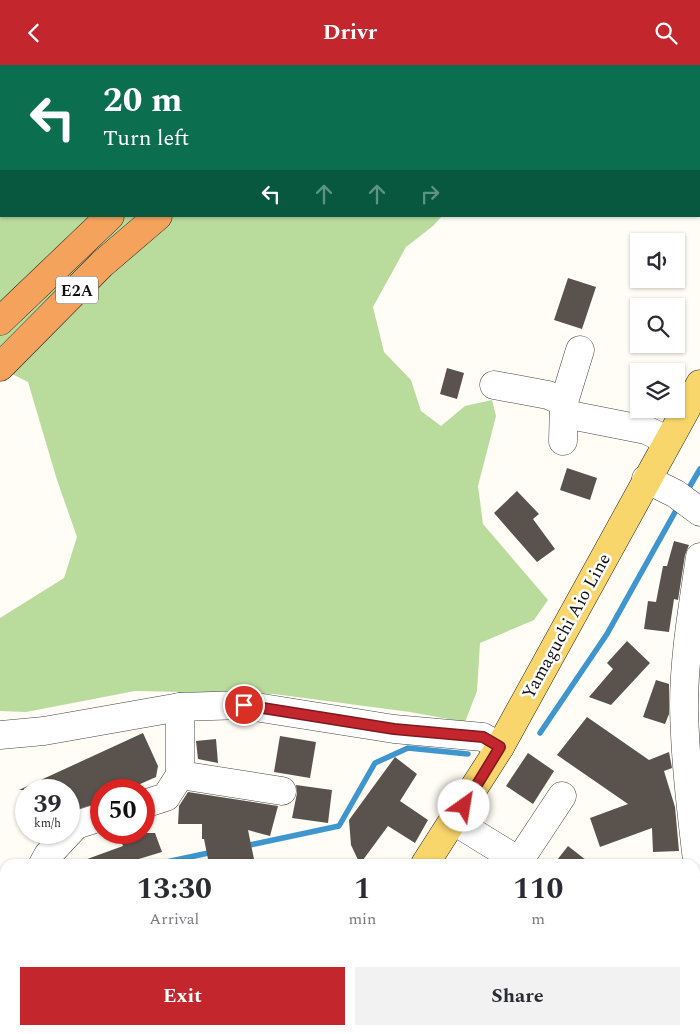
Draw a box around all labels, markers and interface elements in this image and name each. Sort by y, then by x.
text: Drivr [323,16,377,49]
icon: back [20,19,48,47]
icon: search [652,19,680,47]
text: 20 m [103,74,183,127]
icon: left [20,85,85,150]
text: Turn left [103,122,189,155]
icon: left [257,180,285,208]
icon: ahead [310,180,338,208]
icon: ahead [363,180,391,208]
icon: right [416,180,444,208]
map controls [630,233,685,418]
button: sound [630,233,685,288]
road number: E2A [56,277,98,303]
button: search [630,298,685,353]
button: layers [630,363,685,418]
street label: Yamaguchi Aio Line [515,548,618,704]
pin [223,684,265,726]
icon: arrive [230,691,258,719]
speed limit sign: 50 [90,779,155,844]
position arrow [437,779,489,831]
text: 39 [33,786,62,824]
text: km/h [34,814,61,833]
text: 13:30 [137,866,212,912]
text: 1 [354,866,371,912]
text: 110 [513,866,563,912]
text: Arrival [149,907,199,931]
text: min [348,907,376,931]
text: m [531,907,545,931]
button: Exit [20,967,345,1025]
button: Share [355,967,680,1025]

